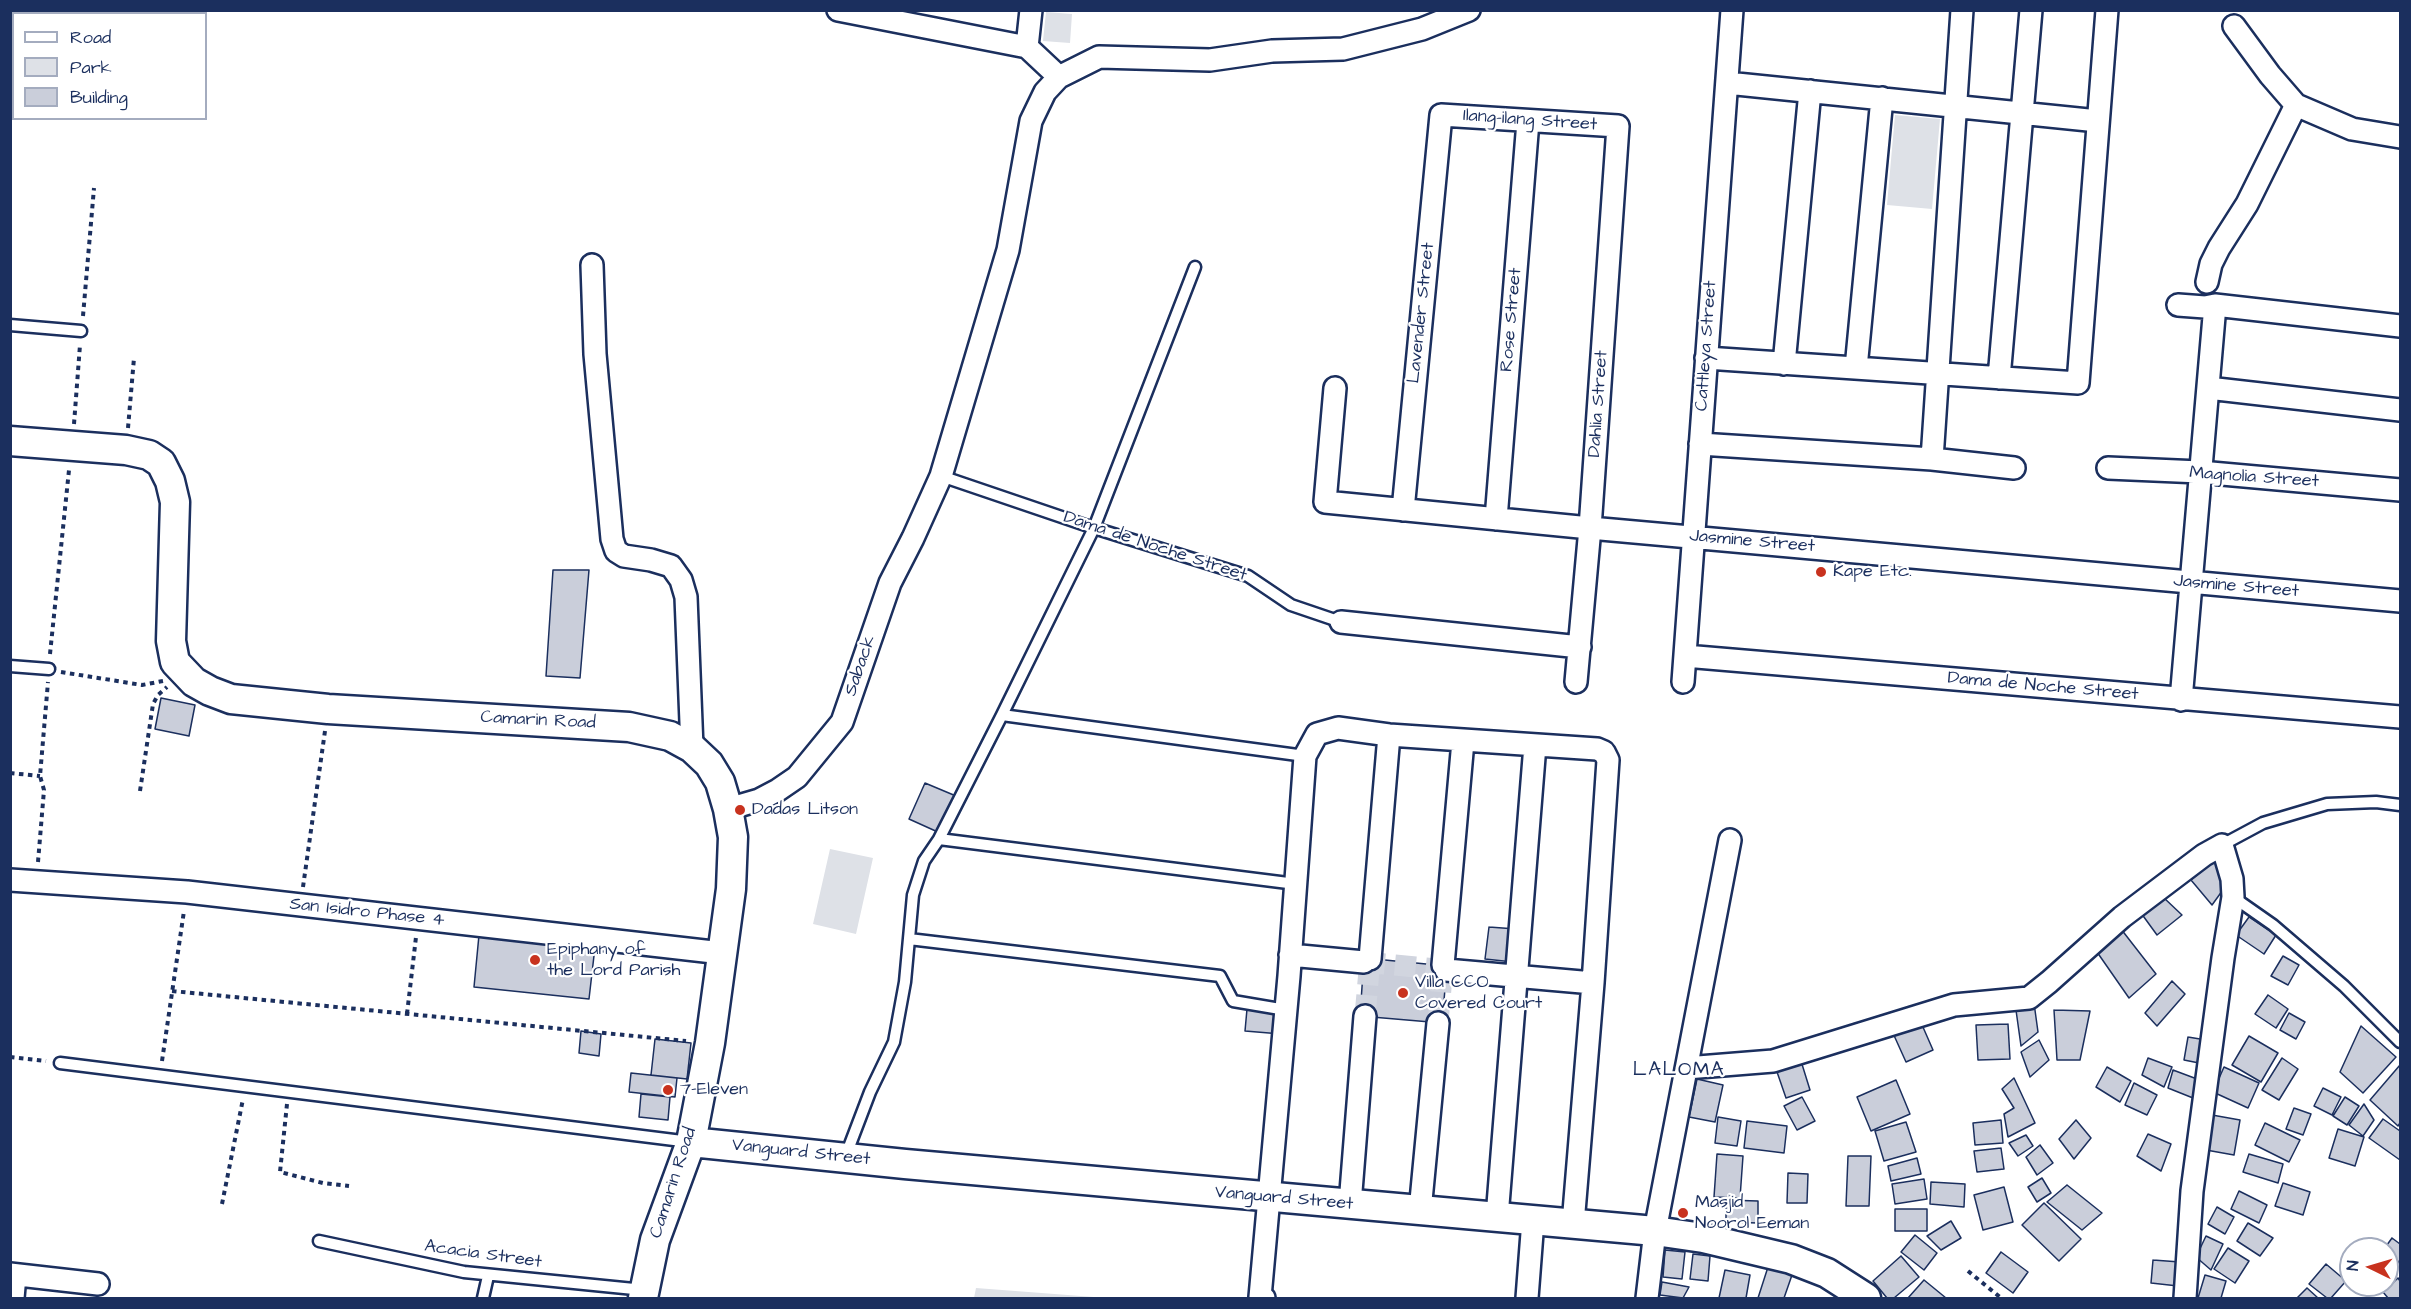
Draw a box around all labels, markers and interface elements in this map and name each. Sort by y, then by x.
legend [12,12,207,120]
text: Road [70,25,111,50]
text: Park [70,55,112,80]
text: Building [70,85,128,110]
street label: Ilang-ilang Street [1462,106,1598,136]
street label: Lavender Street [1404,242,1440,384]
street label: Rose Street [1497,267,1527,373]
street label: Cattleya Street [1692,280,1722,412]
street label: Dahlia Street [1584,350,1614,458]
street label: Magnolia Street [2188,463,2320,493]
street label: Dama de Noche Street [1061,507,1249,587]
street label: Jasmine Street [1688,526,1816,558]
place label: Kape Etc. [1833,561,1912,583]
marker: Kape Etc. [1814,565,1828,579]
street label: Jasmine Street [2172,571,2300,603]
street label: Saback [841,633,881,699]
street label: Dama de Noche Street [1947,668,2139,706]
street label: Camarin Road [480,707,596,735]
place label: Dadas Litson [752,799,858,821]
marker: Dadas Litson [733,803,747,817]
street label: San Isidro Phase 4 [288,894,446,932]
place label: Epiphany of the Lord Parish [547,939,680,982]
marker: Epiphany of the Lord Parish [528,953,542,967]
place label: Villa CCO Covered Court [1415,972,1542,1014]
marker: Villa CCO Covered Court [1396,986,1410,1000]
district label: LALOMA [1633,1059,1725,1083]
place label: 7-Eleven [680,1079,748,1101]
marker: 7-Eleven [661,1083,675,1097]
street label: Camarin Road [646,1125,702,1241]
street label: Vanguard Street [731,1135,871,1171]
street label: Vanguard Street [1214,1182,1354,1216]
place label: Masjid Noorol Eeman [1695,1192,1809,1234]
marker: Masjid Noorol Eeman [1676,1206,1690,1220]
street label: Acacia Street [423,1236,543,1274]
north arrow [2339,1237,2399,1297]
text: N [2342,1260,2364,1272]

